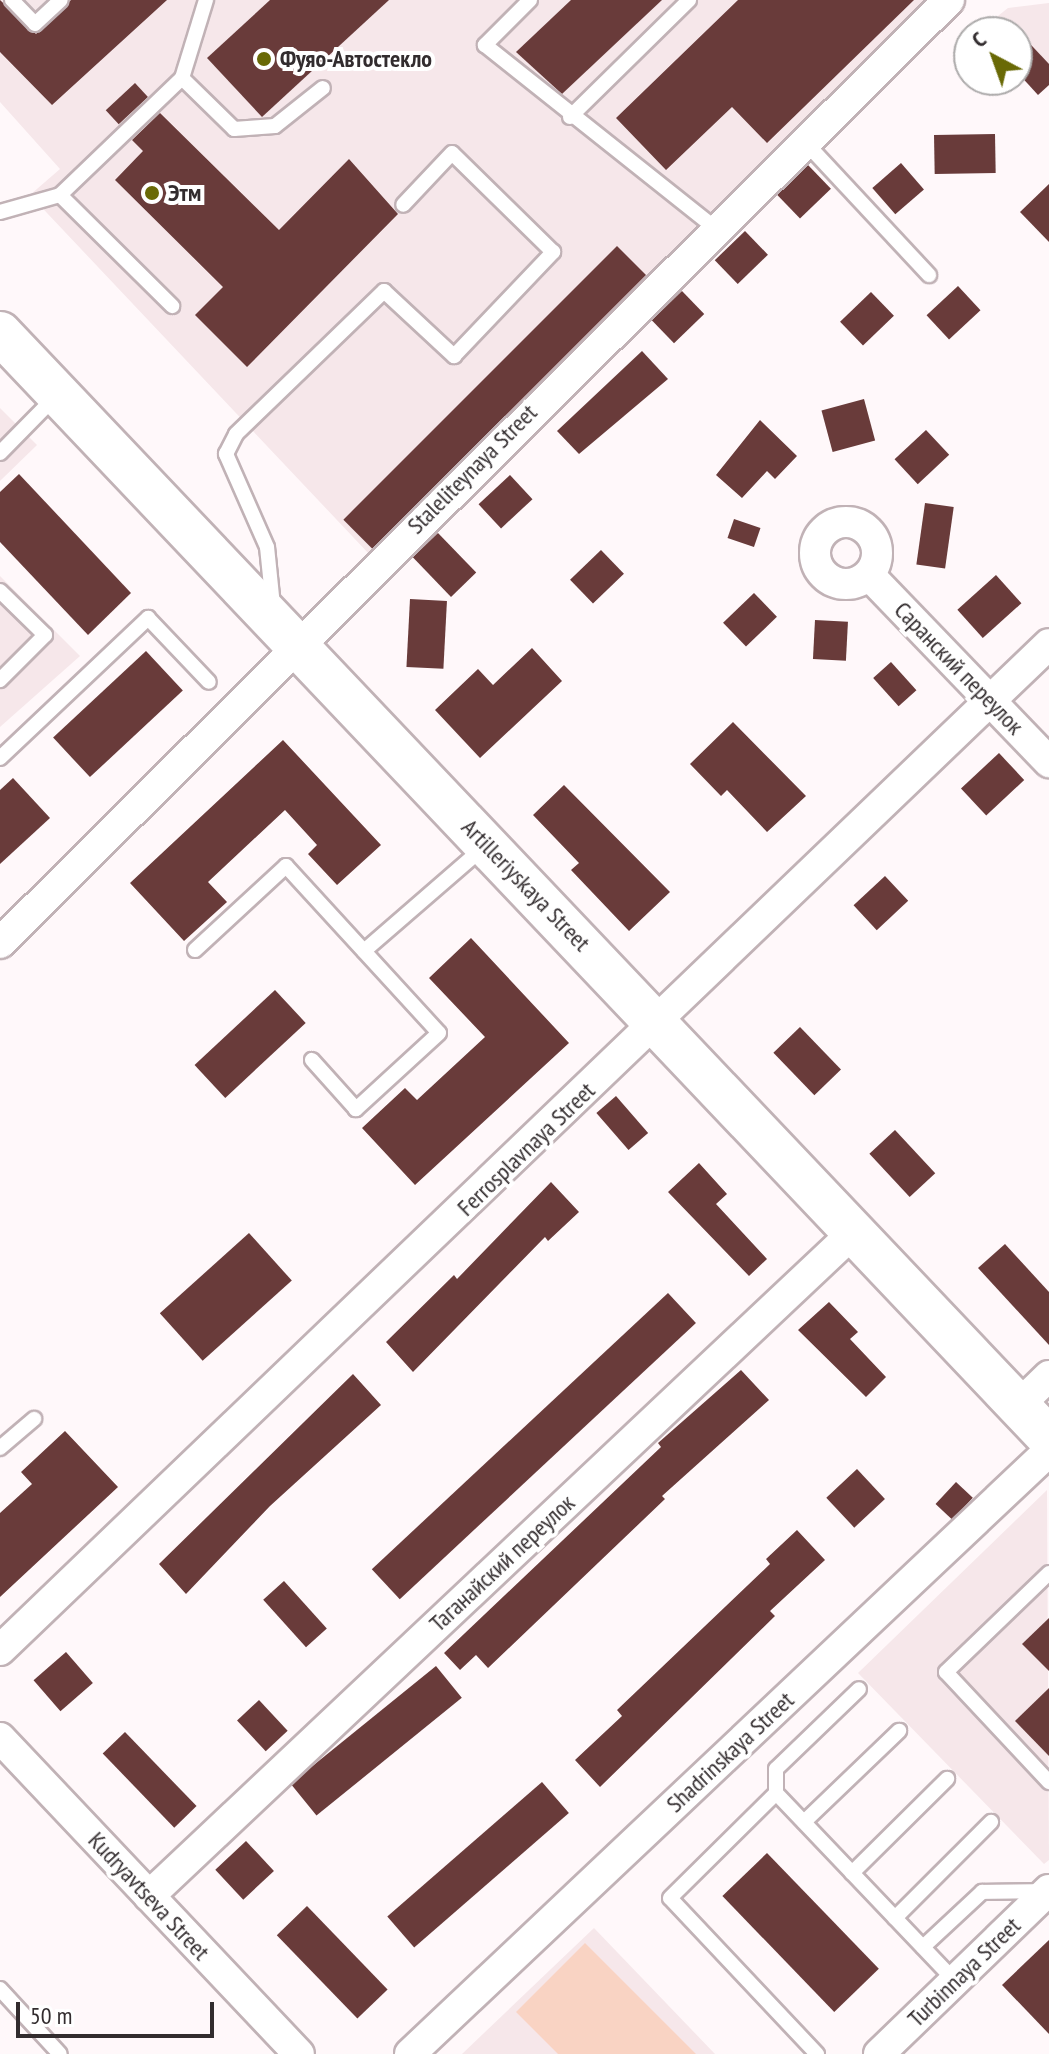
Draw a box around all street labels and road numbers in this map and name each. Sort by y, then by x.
street label: Staleliteynaya Street [401,398,543,540]
street label: Саранский переулок [888,596,1030,740]
street label: Artilleriyskaya Street [456,813,596,957]
street label: Ferrosplavnaya Street [451,1076,601,1222]
street label: Таганайский переулок [424,1488,580,1638]
street label: Shadrinskaya Street [660,1686,800,1818]
street label: Kudryavtseva Street [82,1826,216,1966]
street label: Turbinnaya Street [902,1911,1026,2033]

